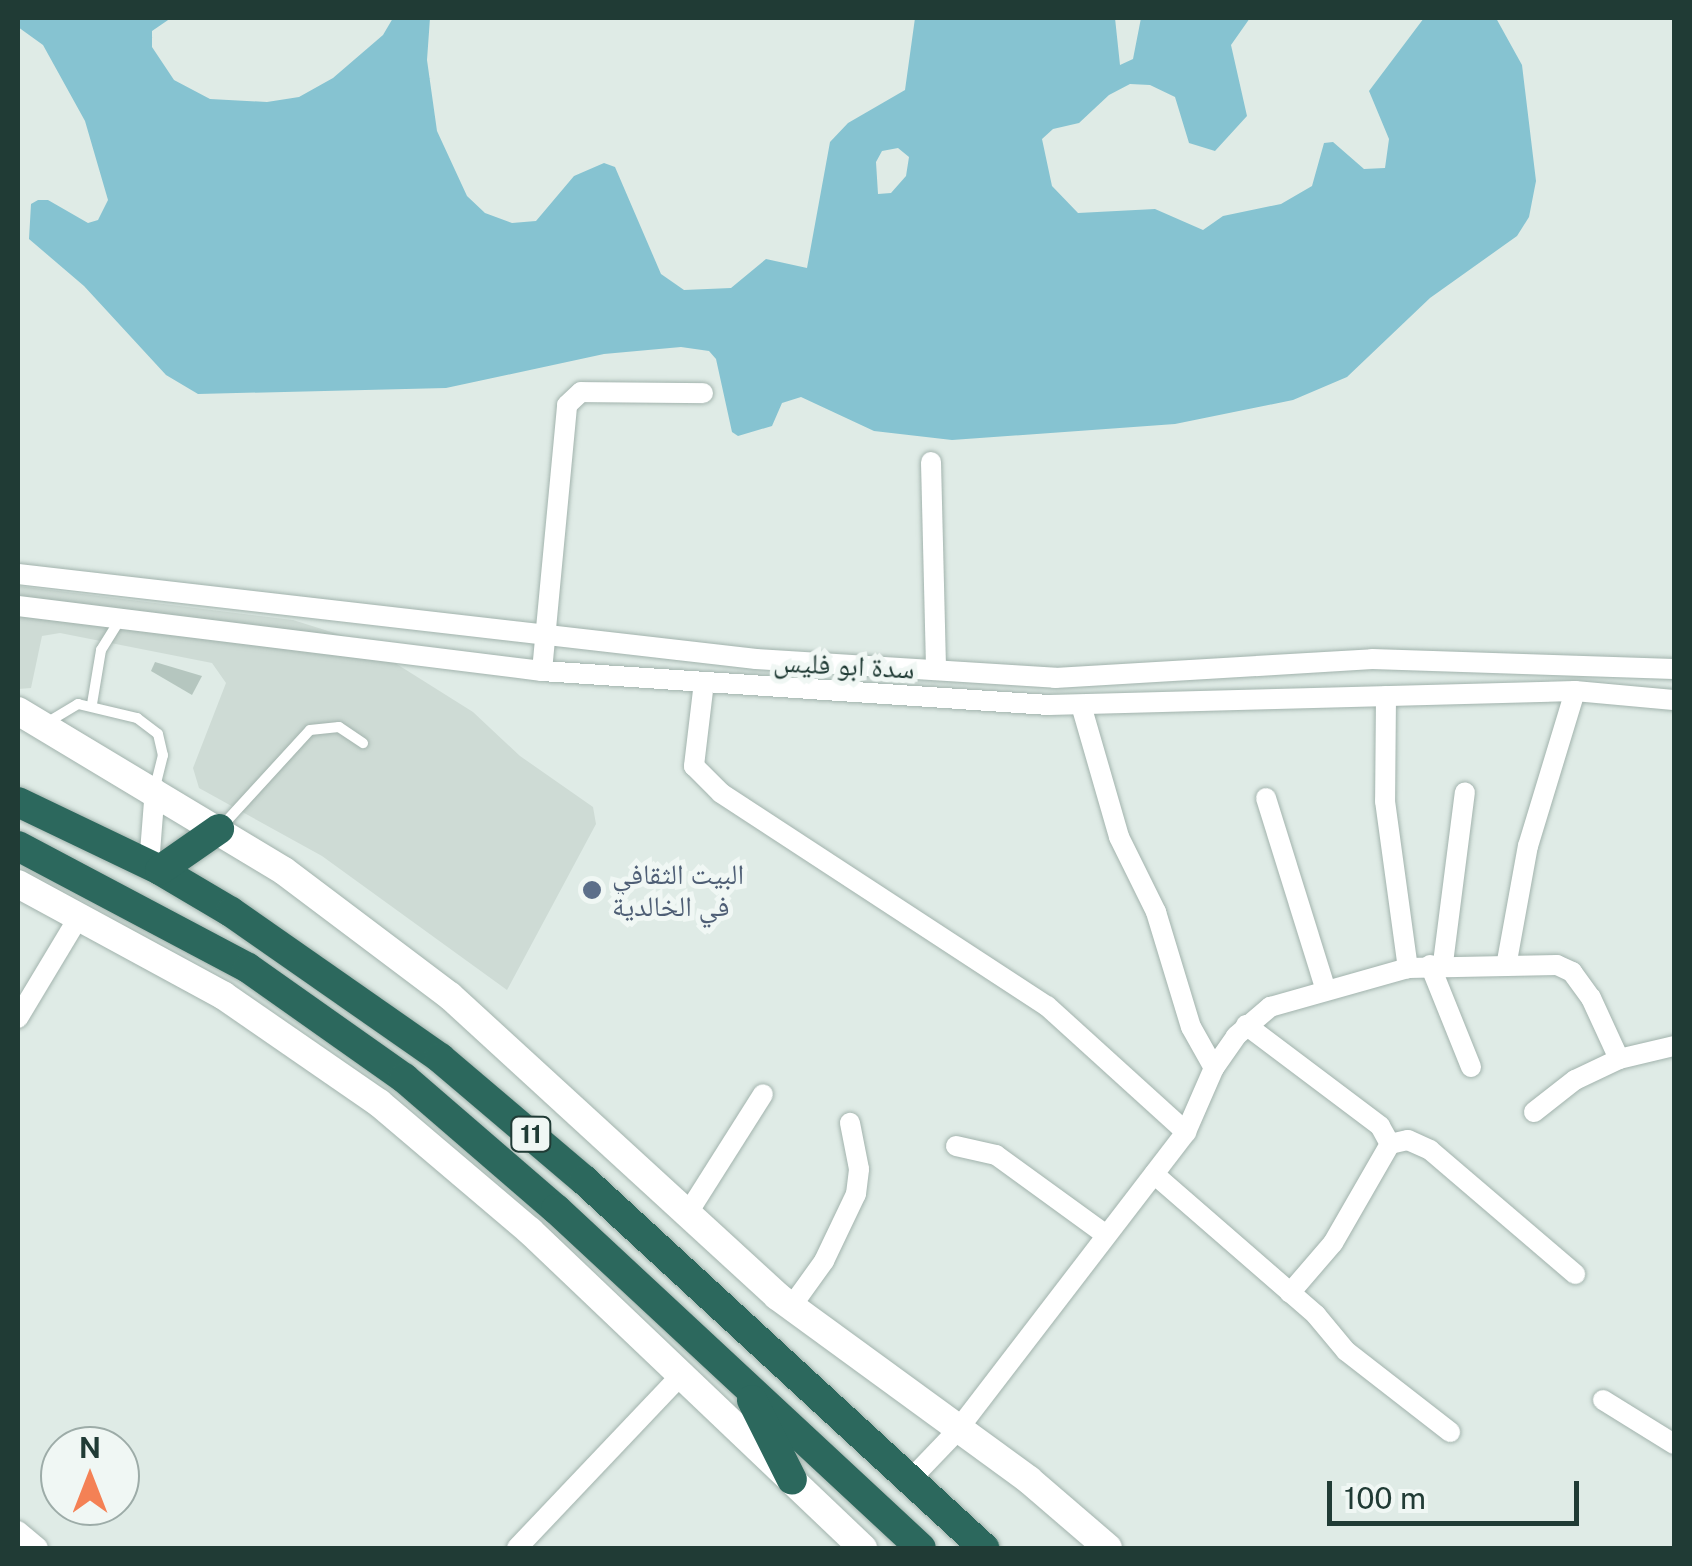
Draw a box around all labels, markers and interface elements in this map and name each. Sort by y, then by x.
street label: سدة ابو فليس [773,645,915,685]
place label: البيت الثقافي في الخالدية [612,857,744,923]
marker: البيت الثقافي في الخالدية [581,879,603,901]
road number: 11 [508,1114,554,1154]
north arrow [40,1426,140,1526]
text: N [79,1431,101,1464]
scale bar [1332,1461,1584,1523]
text: 100 m [1344,1480,1426,1516]

